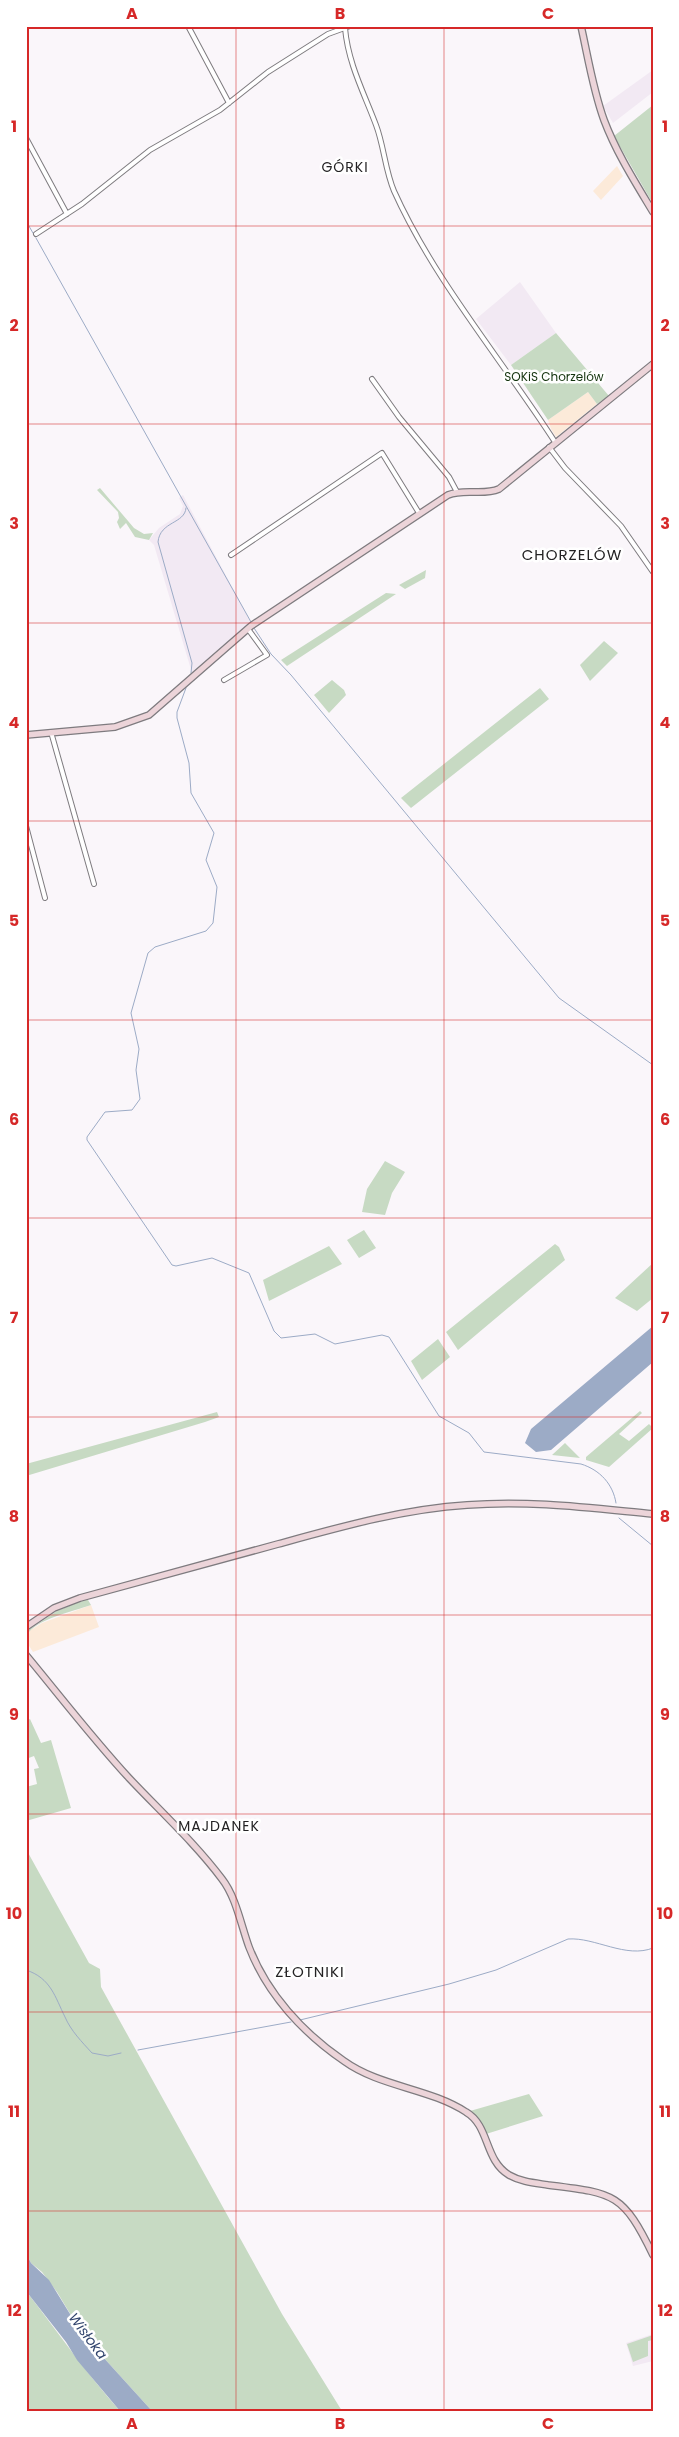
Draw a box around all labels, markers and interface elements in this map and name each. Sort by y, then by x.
text: A [126,2,138,25]
text: B [335,2,345,25]
text: C [542,2,554,25]
text: 1 [11,115,17,138]
text: 1 [662,115,668,138]
district label: GÓRKI [321,157,369,177]
text: 2 [9,314,19,337]
text: 2 [660,314,670,337]
park label: SOKiS Chorzelów [504,368,604,385]
text: 3 [9,512,19,535]
text: 3 [660,512,670,535]
district label: CHORZELÓW [522,544,622,565]
text: 4 [9,711,20,734]
text: 4 [660,711,671,734]
text: 5 [9,909,19,932]
text: 5 [660,909,670,932]
text: 6 [9,1108,19,1131]
text: 6 [660,1108,670,1131]
text: 7 [10,1306,19,1329]
text: 7 [661,1306,670,1329]
text: 8 [9,1505,19,1528]
text: 8 [660,1505,670,1528]
text: 9 [9,1703,19,1726]
text: 9 [660,1703,670,1726]
district label: MAJDANEK [178,1816,260,1836]
text: 10 [6,1902,22,1925]
text: 10 [657,1902,673,1925]
district label: ZŁOTNIKI [275,1961,345,1982]
text: 11 [8,2100,20,2123]
text: 11 [659,2100,671,2123]
text: 12 [6,2299,22,2322]
text: 12 [657,2299,673,2322]
water label: Wisłoka [64,2309,112,2364]
text: A [126,2412,138,2435]
text: B [335,2412,345,2435]
text: C [542,2412,554,2435]

